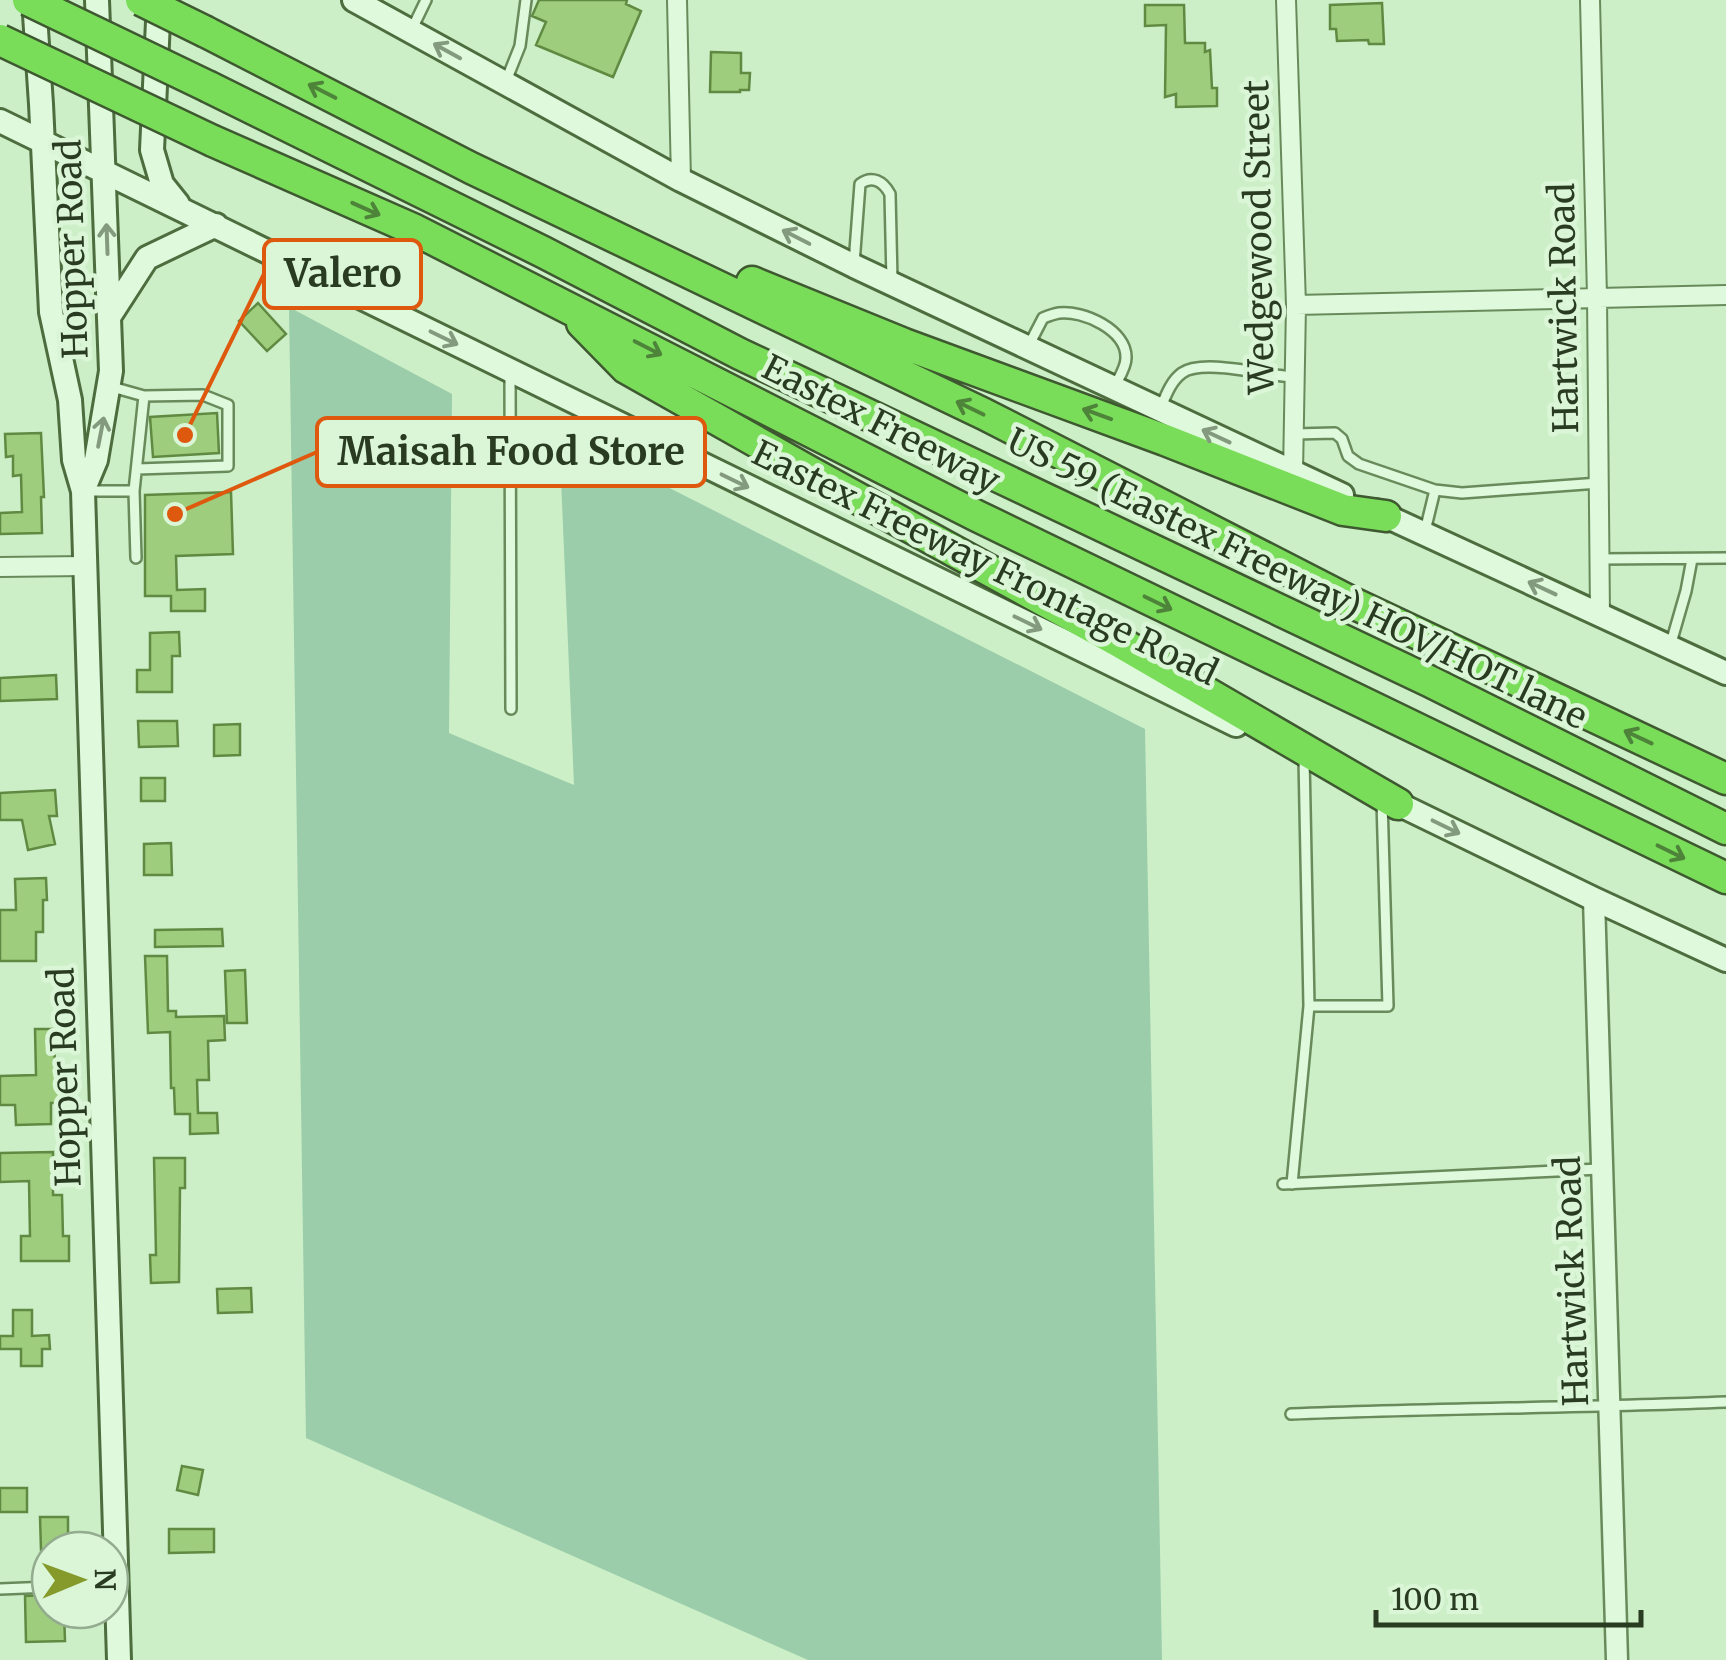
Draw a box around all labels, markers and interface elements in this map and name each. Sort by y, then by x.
one-way arrow [433,41,462,61]
street label: Wedgewood Street [1234,79,1284,395]
one-way arrow [308,81,338,100]
street label: Hopper Road [46,139,98,359]
street label: Hartwick Road [1540,182,1588,434]
one-way arrow [350,201,381,219]
one-way arrow [98,223,117,255]
one-way arrow [781,227,811,246]
callout: Valero [264,240,421,308]
text: Valero [283,250,402,297]
one-way arrow [428,329,458,348]
one-way arrow [633,339,663,358]
street label: Eastex Freeway [755,345,1008,503]
one-way arrow [955,397,985,416]
one-way arrow [1082,404,1113,422]
one-way arrow [92,417,111,449]
callout: Maisah Food Store [317,418,705,486]
street label: US 59 (Eastex Freeway) HOV/HOT lane [1000,419,1594,739]
one-way arrow [1202,426,1232,445]
text: Maisah Food Store [337,428,685,475]
street label: Eastex Freeway Frontage Road [745,431,1225,695]
one-way arrow [720,472,750,491]
one-way arrow [1528,578,1558,597]
one-way arrow [1142,595,1172,614]
one-way arrow [1012,614,1042,633]
one-way arrow [1624,727,1654,746]
one-way arrow [1430,818,1460,837]
one-way arrow [1655,843,1685,862]
street label: Hopper Road [39,967,91,1187]
street label: Hartwick Road [1546,1155,1598,1407]
north arrow [30,1530,130,1630]
scale bar [1376,1565,1641,1627]
text: N [87,1568,123,1591]
text: 100 m [1391,1580,1479,1618]

